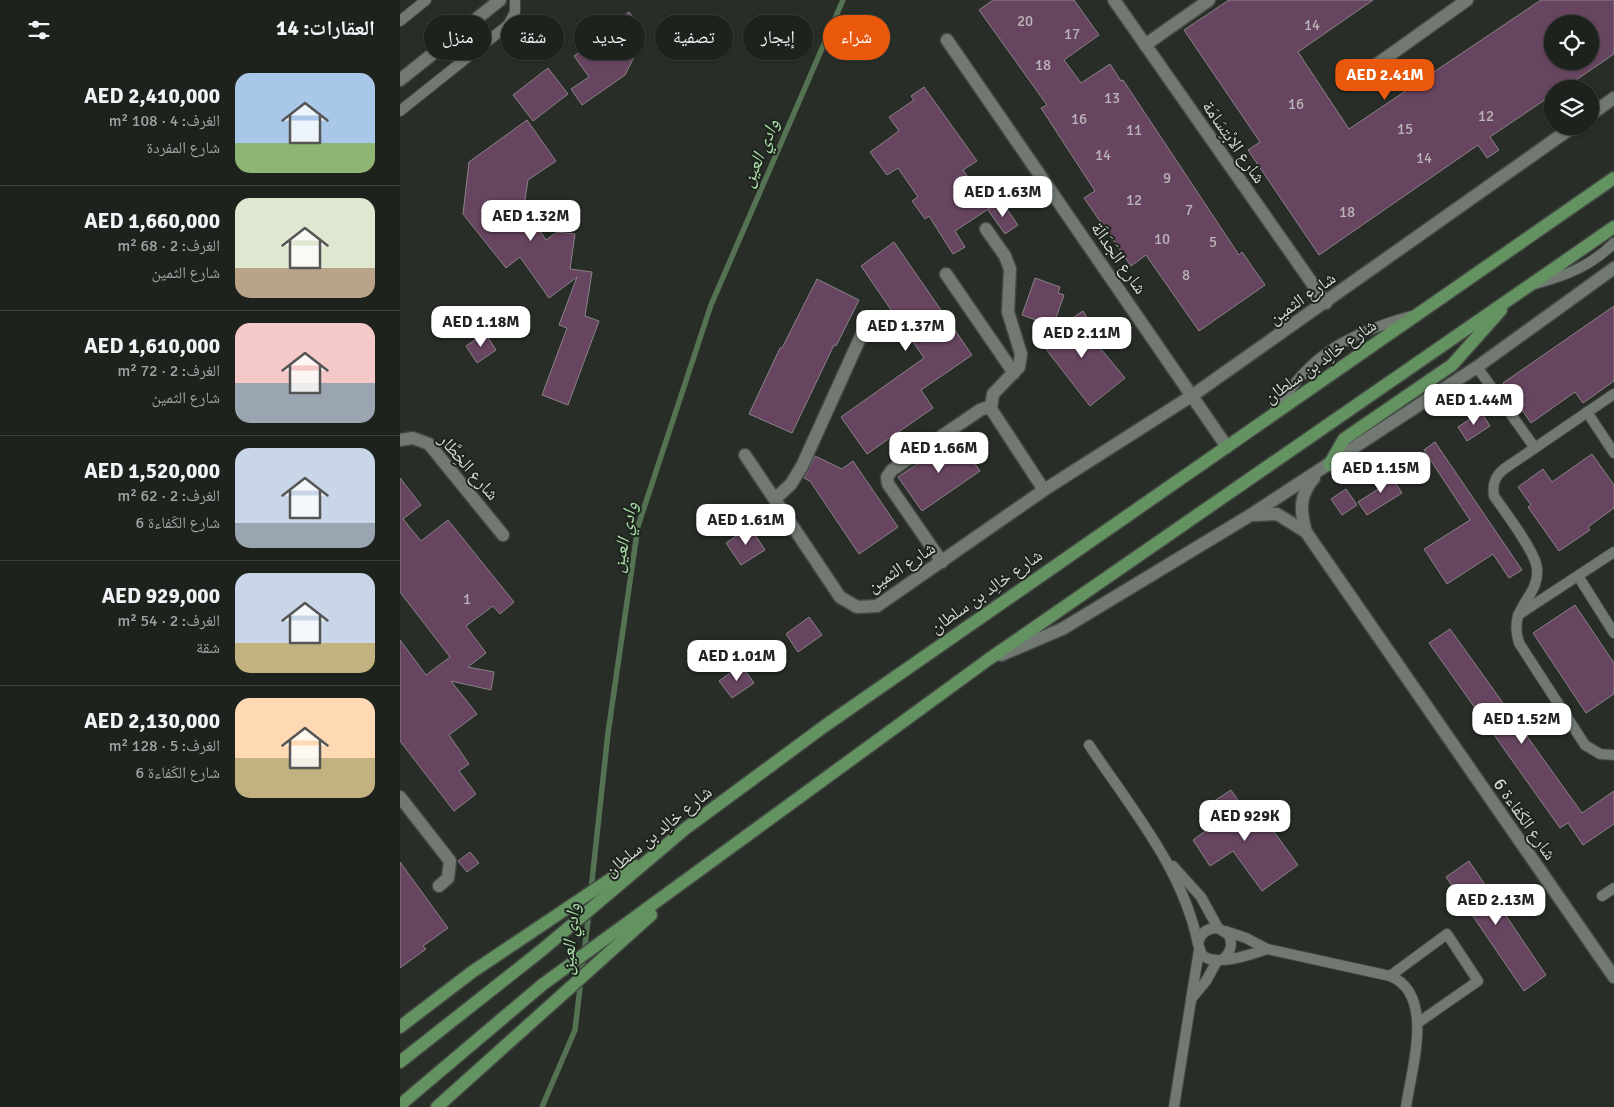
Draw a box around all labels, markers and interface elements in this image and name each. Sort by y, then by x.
house number: 20 [1017,12,1033,30]
text: العقارات: 14 [276,15,375,41]
chip: منزل [424,15,491,60]
chip: شقة [501,15,564,60]
chip: جديد [574,15,645,60]
chip: تصفية [655,15,733,60]
chip: إيجار [743,15,813,60]
chip: شراء [823,15,890,60]
map controls [1544,15,1599,135]
button: locate [1544,15,1599,70]
icon: filters [25,16,53,44]
house number: 14 [1304,16,1320,34]
house number: 17 [1064,25,1080,43]
house number: 18 [1035,56,1051,74]
pin: AED 2.41M [1328,58,1442,101]
text: AED 2.41M [1346,65,1424,85]
button: layers [1544,80,1599,135]
text: AED 2,410,000 [84,83,220,109]
house number: 13 [1104,89,1120,107]
icon: home [275,93,335,153]
house number: 16 [1288,95,1304,113]
street label: شارع الابْتِسَامَة [1197,96,1271,188]
house number: 12 [1478,107,1494,125]
house number: 16 [1071,110,1087,128]
text: الغرف: 4 · 108 m² [109,111,220,131]
water label: وادي العين [735,115,788,192]
house number: 15 [1397,120,1413,138]
house number: 11 [1126,121,1142,139]
text: شارع المفردة [146,138,220,158]
house number: 14 [1095,146,1111,164]
house number: 14 [1416,149,1432,167]
house number: 9 [1163,169,1171,187]
pin: AED 1.63M [946,176,1060,218]
text: AED 1.63M [964,182,1042,202]
house number: 12 [1126,191,1142,209]
pin: AED 1.32M [474,200,588,242]
house number: 7 [1185,201,1193,219]
house number: 18 [1339,203,1355,221]
text: AED 1.32M [492,206,570,226]
text: AED 1,660,000 [84,208,220,234]
icon: home [275,218,335,278]
street label: شارع الجَدَالَة [1086,218,1152,298]
house number: 10 [1154,230,1170,248]
house number: 5 [1209,233,1217,251]
text: الغرف: 2 · 68 m² [117,236,220,256]
text: شارع الثمين [151,263,220,283]
house number: 8 [1182,266,1190,284]
street label: شارع الثمين [1264,267,1340,329]
pin: AED 1.18M [424,306,538,348]
pin: AED 1.37M [849,310,963,352]
text: AED 1.18M [442,312,520,332]
street label: شارع خالِد بن سلطان [1259,314,1381,408]
text: AED 1.37M [867,316,945,336]
pin: AED 2.11M [1025,316,1139,359]
text: AED 2.11M [1043,323,1121,343]
text: AED 1,610,000 [84,333,220,359]
icon: home [275,343,335,403]
text: الغرف: 2 · 72 m² [117,361,220,381]
pin: AED 1.44M [1417,384,1531,426]
text: شارع الثمين [151,388,220,408]
text: AED 1.44M [1435,390,1513,410]
street label: شارع الخِطَّار [433,428,504,505]
pin: AED 1.66M [882,432,996,474]
text: AED 1.66M [900,438,978,458]
pin: AED 1.15M [1324,452,1438,494]
text: AED 1,520,000 [84,458,220,484]
text: AED 1.15M [1342,458,1420,478]
icon: home [275,468,335,528]
text: الغرف: 2 · 62 m² [117,486,220,506]
water label: وادي العين [605,499,646,575]
pin: AED 1.61M [689,504,803,546]
text: AED 1.61M [707,510,785,530]
text: شارع الكَفاءة 6 [136,513,220,533]
street label: شارع الثمين [863,537,939,597]
street label: شارع خالِد بن سلطان [925,544,1047,638]
text: AED 929,000 [102,583,220,609]
house number: 1 [463,590,471,608]
icon: home [275,593,335,653]
text: الغرف: 2 · 54 m² [117,611,220,631]
text: شقة [196,638,220,658]
pin: AED 1.01M [680,640,794,682]
text: AED 1.01M [698,646,776,666]
pin: AED 1.52M [1465,702,1579,745]
text: AED 2,130,000 [84,708,220,734]
text: AED 1.52M [1483,709,1561,729]
icon: home [275,718,335,778]
text: الغرف: 5 · 128 m² [109,736,220,756]
text: شارع الكَفاءة 6 [136,763,220,783]
street label: شارع الكَفاءة 6 [1489,774,1561,864]
street label: شارع خالِد بن سلطان [600,781,716,881]
pin: AED 929K [1193,800,1297,842]
text: AED 929K [1210,806,1280,826]
pin: AED 2.13M [1439,884,1553,926]
text: AED 2.13M [1457,890,1535,910]
water label: وادي العين [554,902,588,976]

